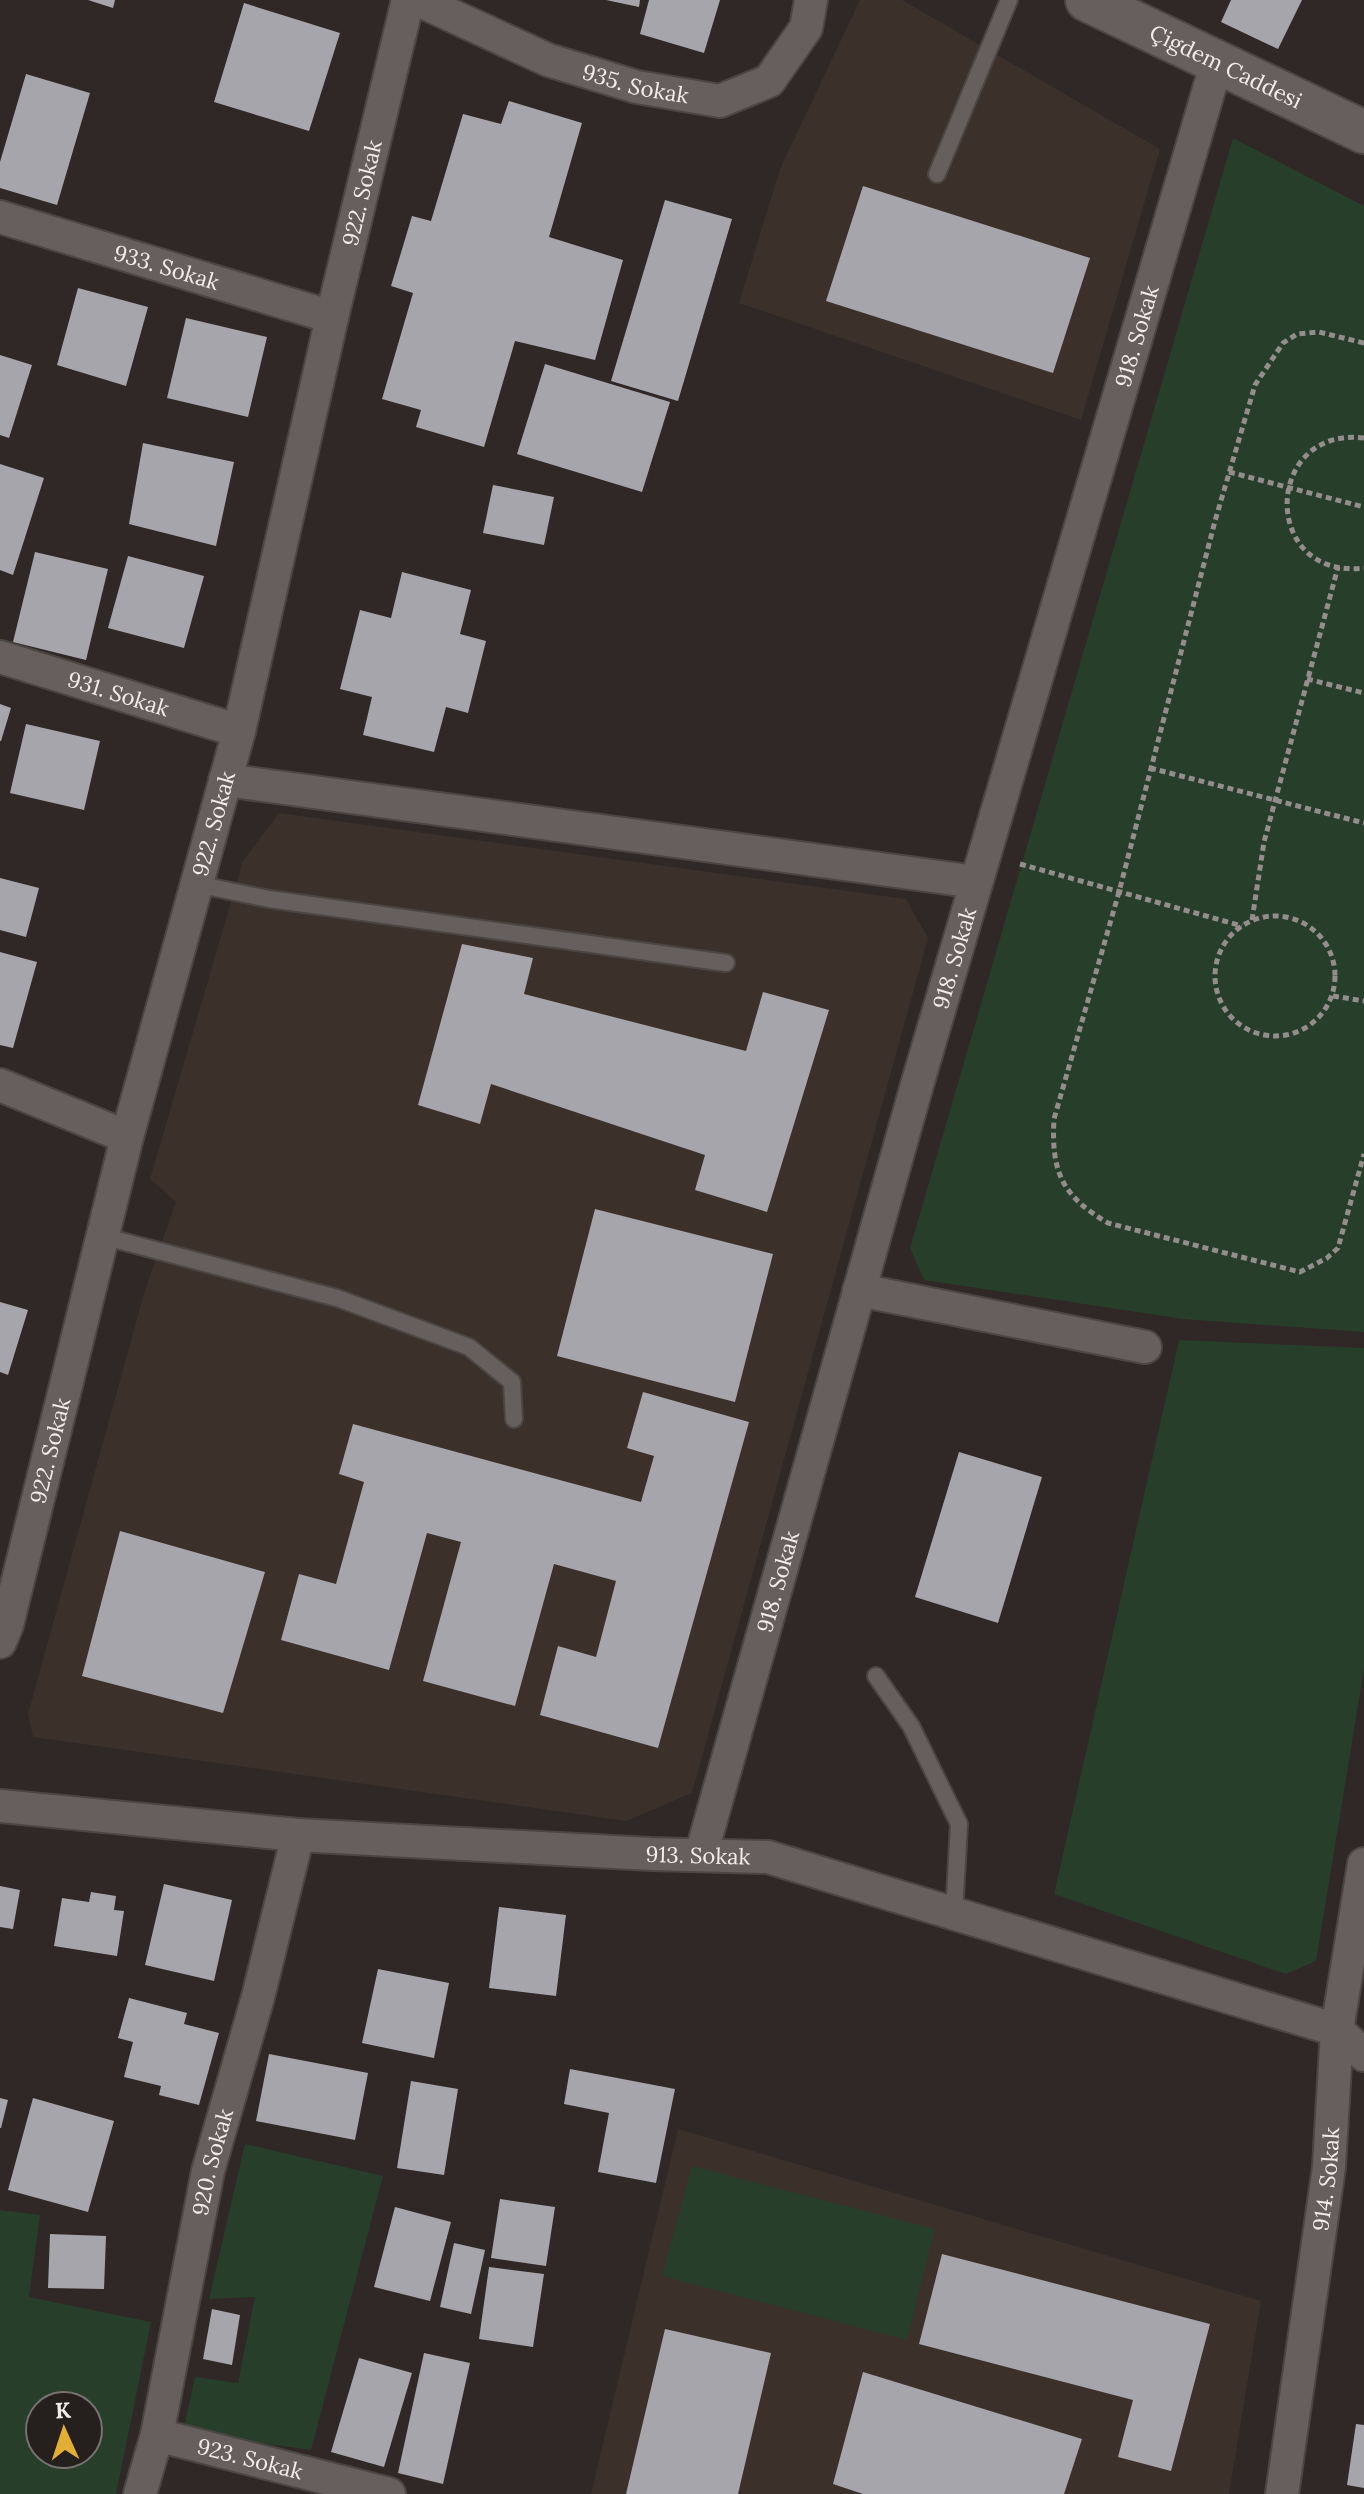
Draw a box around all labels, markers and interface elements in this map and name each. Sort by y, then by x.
street label: Çigdem Caddesi [1145,18,1307,115]
street label: 935. Sokak [579,57,691,110]
street label: 922. Sokak [336,137,388,249]
street label: 933. Sokak [110,238,223,296]
street label: 918. Sokak [1108,282,1165,390]
street label: 931. Sokak [64,665,173,723]
street label: 922. Sokak [186,768,241,879]
street label: 918. Sokak [926,904,982,1012]
street label: 922. Sokak [23,1395,76,1506]
street label: 918. Sokak [750,1527,805,1636]
street label: 913. Sokak [645,1840,751,1871]
street label: 920. Sokak [186,2105,239,2218]
street label: 914. Sokak [1306,2126,1345,2233]
north arrow [24,2390,104,2470]
text: K [54,2396,72,2424]
street label: 923. Sokak [194,2432,306,2486]

